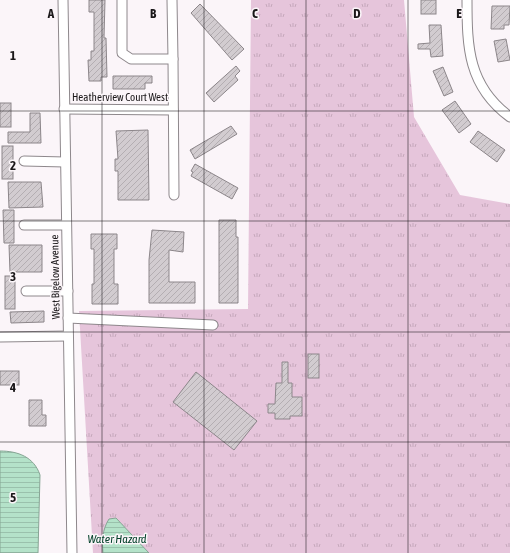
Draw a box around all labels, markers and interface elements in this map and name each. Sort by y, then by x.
text: A [47,6,55,21]
text: B [150,6,157,21]
text: C [252,6,258,21]
text: D [353,6,361,21]
text: E [456,6,462,21]
text: 1 [10,48,16,63]
street label: Heatherview Court West [72,91,168,103]
text: 2 [10,158,16,173]
street label: West Bigelow Avenue [48,234,62,320]
text: 3 [10,269,16,284]
text: 4 [9,380,16,395]
text: 5 [10,490,16,505]
water label: Water Hazard [87,532,147,546]

